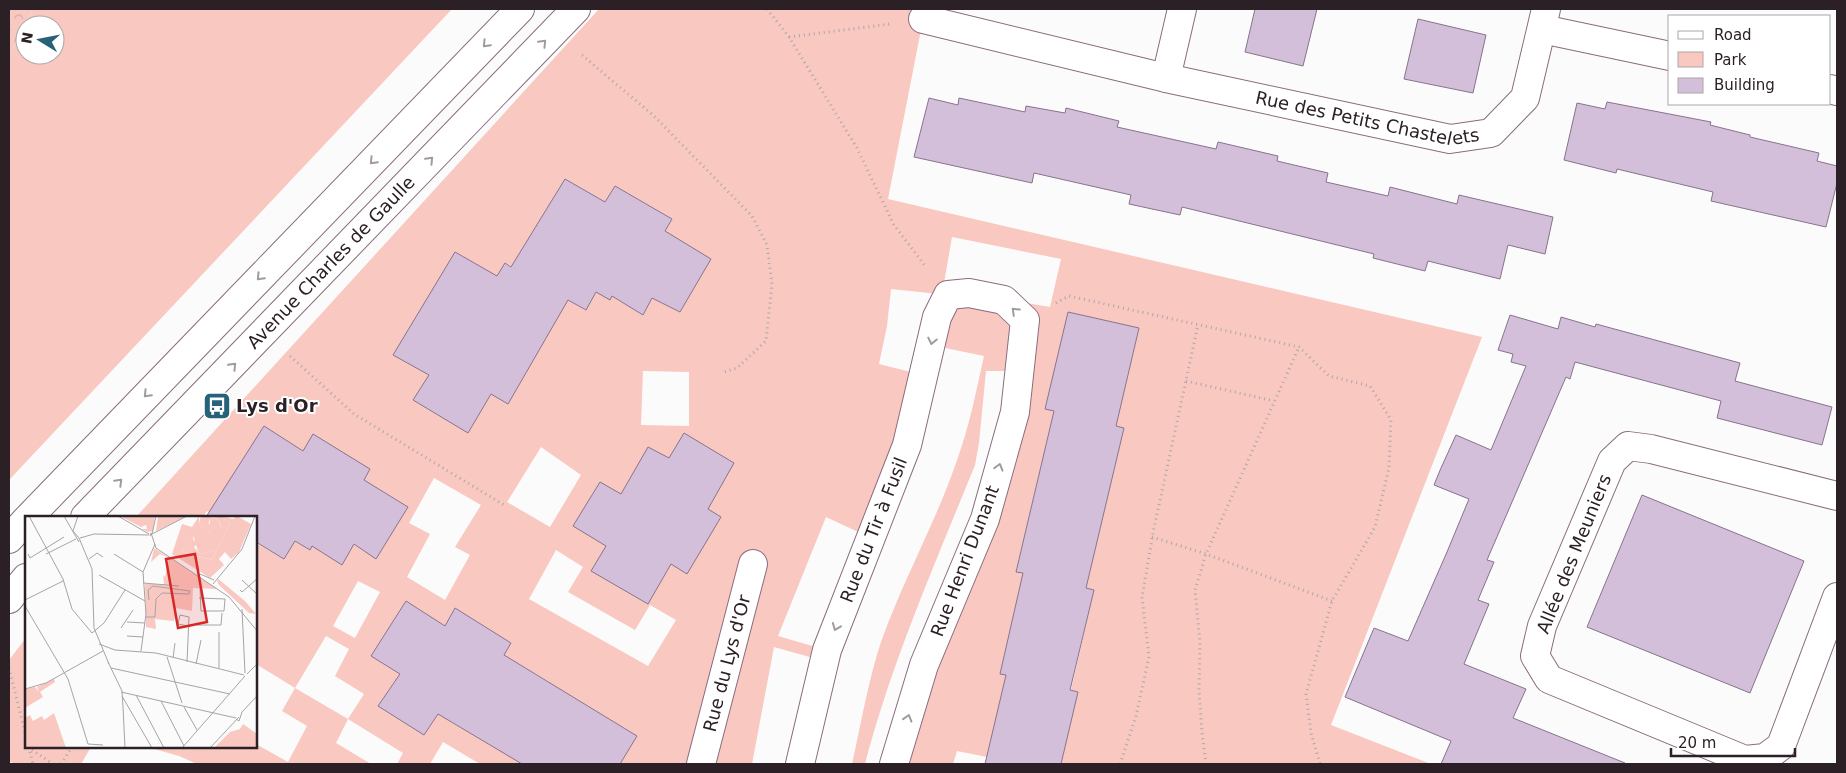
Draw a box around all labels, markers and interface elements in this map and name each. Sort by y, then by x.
north arrow [15,15,65,65]
legend [1668,15,1831,105]
text: Road [1714,26,1752,44]
text: N [18,31,36,45]
one-way arrow [483,38,492,47]
one-way arrow [537,40,546,49]
text: Park [1714,51,1747,69]
text: Building [1714,76,1775,94]
street label: Rue des Petits Chastelets [1254,87,1481,149]
one-way arrow [370,155,379,164]
one-way arrow [424,157,433,166]
street label: Avenue Charles de Gaulle [242,171,419,353]
one-way arrow [257,272,266,281]
one-way arrow [1012,307,1021,316]
one-way arrow [927,336,938,345]
one-way arrow [227,362,236,371]
one-way arrow [144,388,153,397]
bus stop icon: Lys d'Or [202,391,232,421]
place label: Lys d'Or [236,395,318,416]
street label: Rue du Tir à Fusil [836,454,911,605]
one-way arrow [994,463,1004,471]
street label: Allée des Meuniers [1532,471,1615,637]
one-way arrow [113,479,122,488]
street label: Rue Henri Dunant [926,482,1003,639]
inset map [25,516,258,748]
street label: Rue du Lys d'Or [699,592,755,734]
one-way arrow [832,622,842,631]
one-way arrow [903,714,913,722]
scale bar [1671,726,1795,758]
text: 20 m [1678,734,1716,752]

